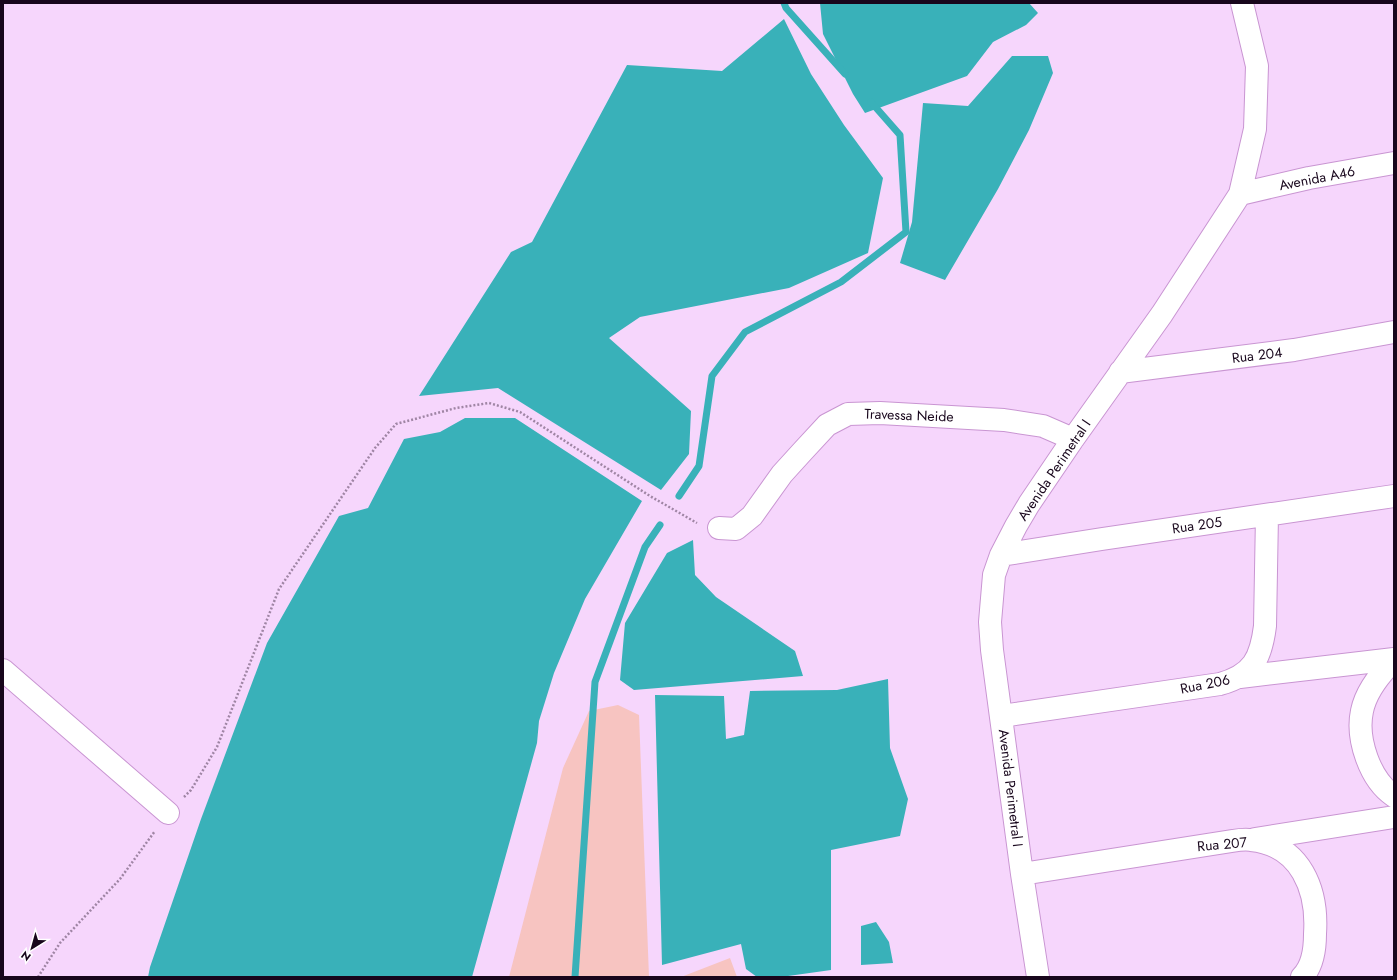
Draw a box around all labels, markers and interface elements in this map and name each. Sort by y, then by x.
street label: Avenida A46 [1277,161,1357,195]
street label: Rua 204 [1231,342,1283,368]
street label: Travessa Neide [864,403,954,427]
street label: Avenida Perimetral I [1013,415,1095,525]
street label: Rua 205 [1171,512,1223,538]
street label: Rua 206 [1178,669,1232,699]
street label: Avenida Perimetral I [994,728,1028,848]
street label: Rua 207 [1196,832,1248,856]
north arrow [12,928,52,968]
text: N [18,947,34,965]

